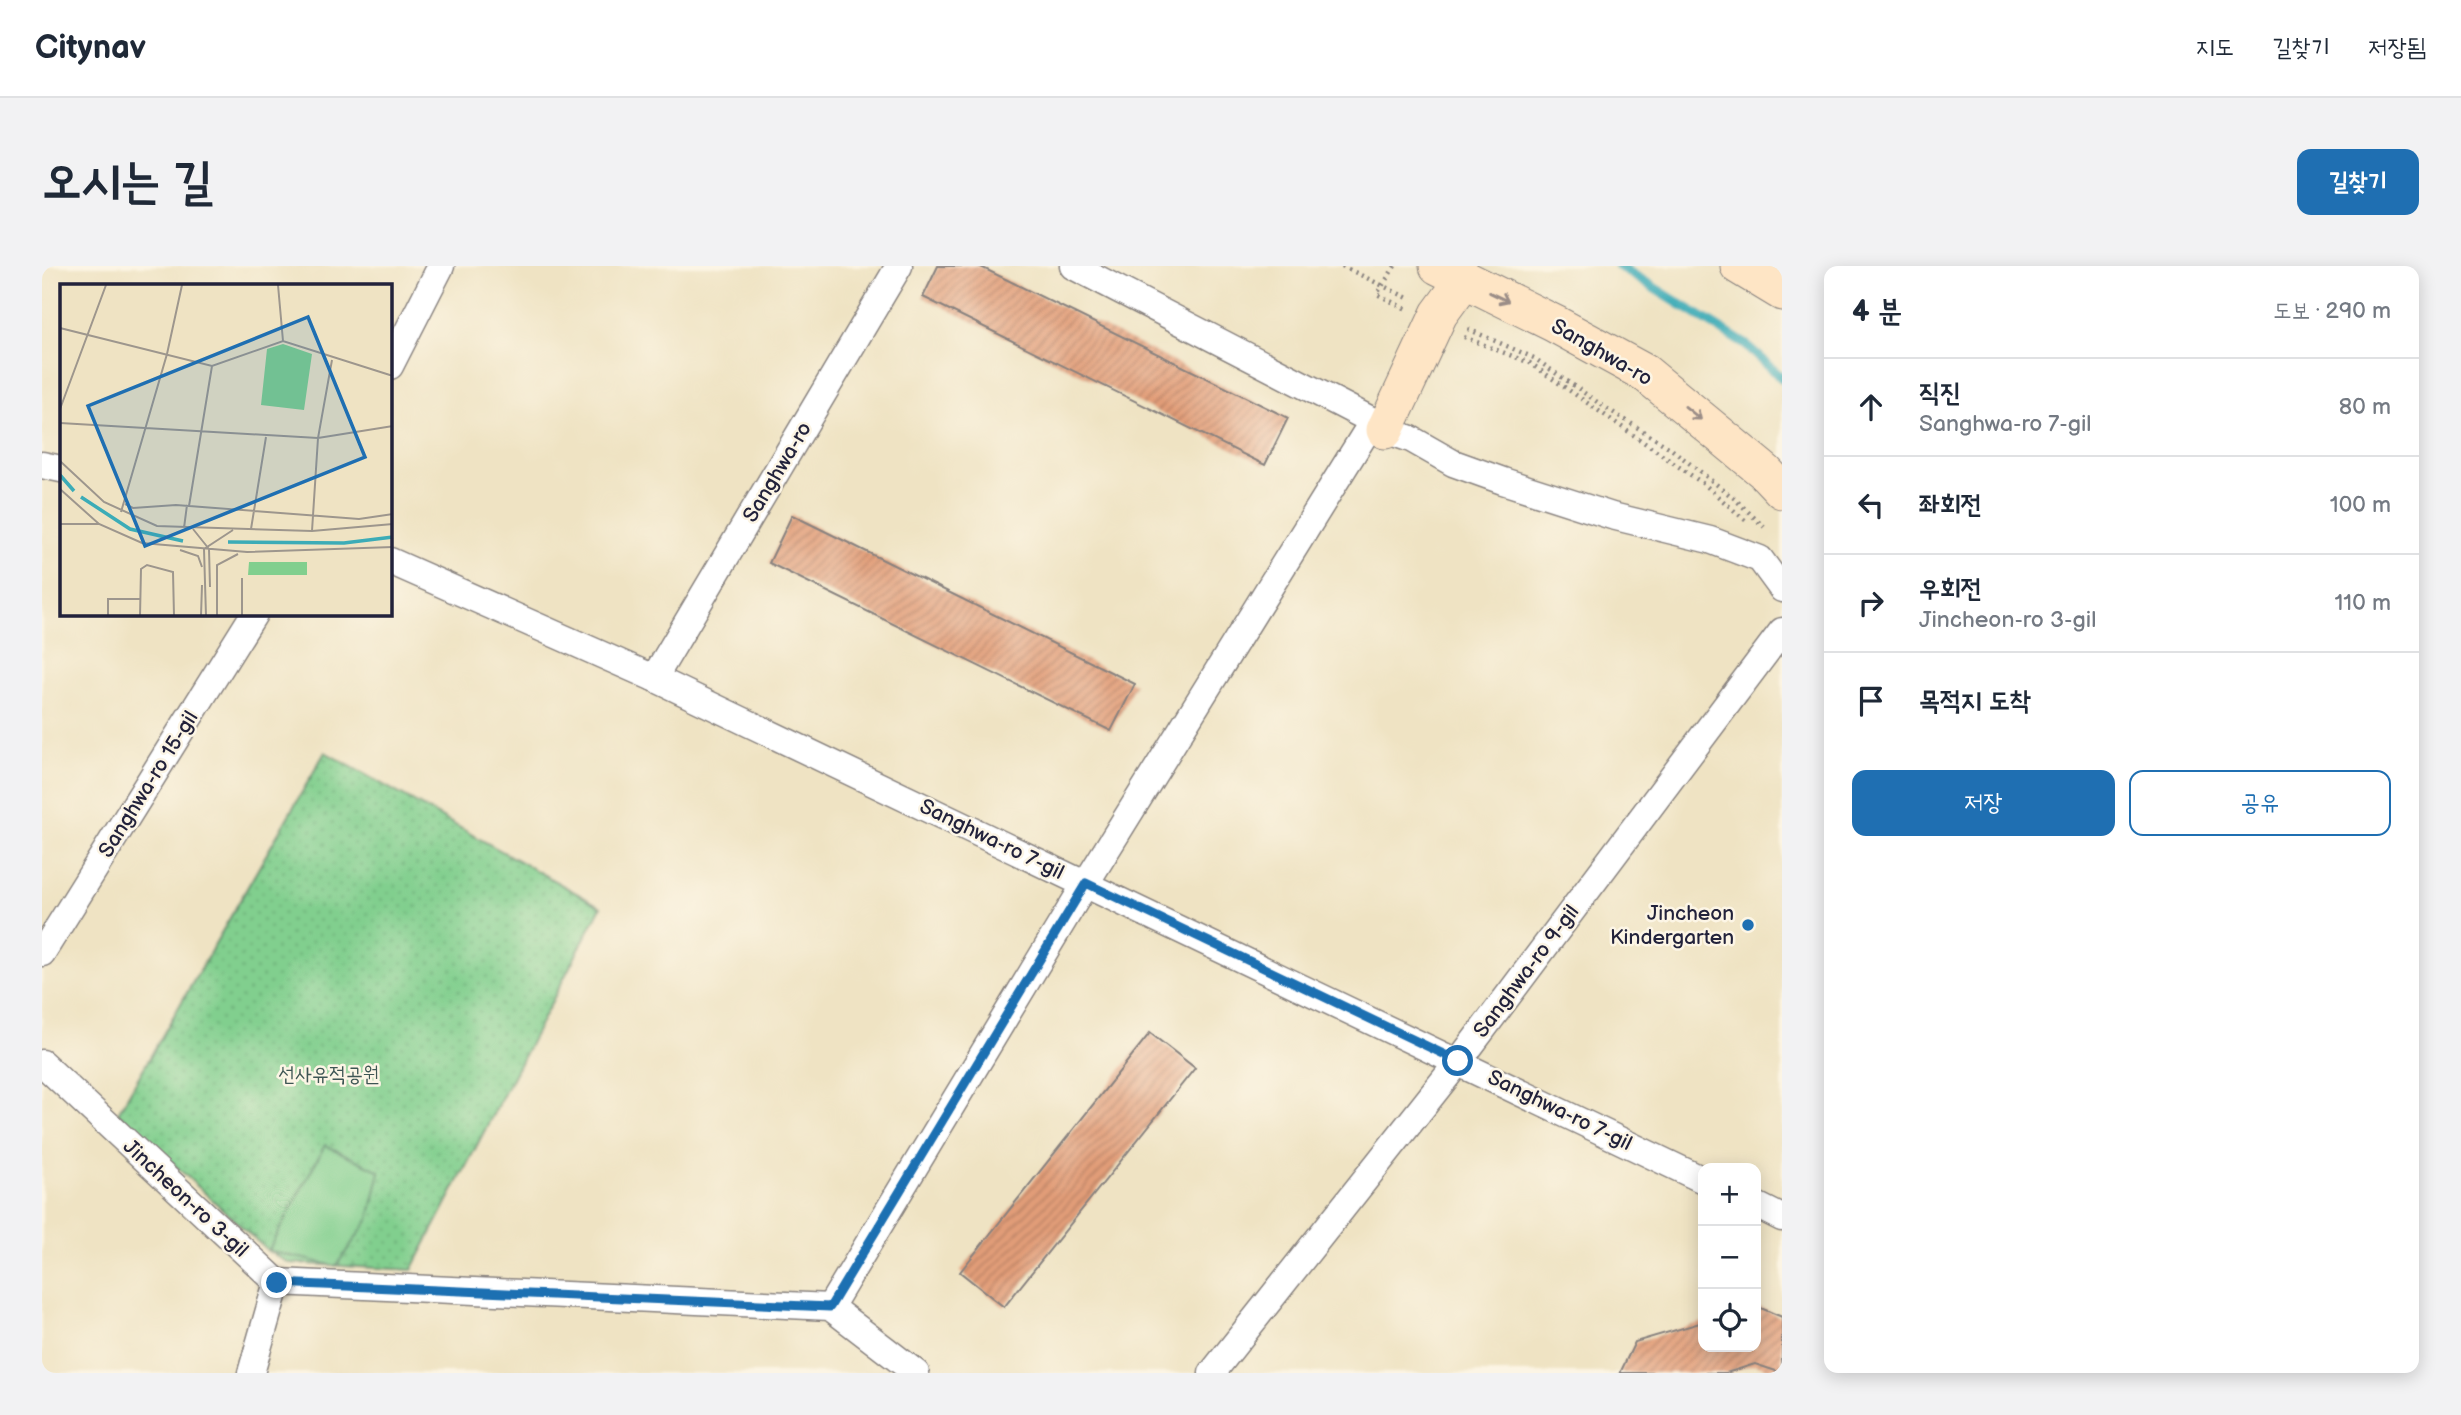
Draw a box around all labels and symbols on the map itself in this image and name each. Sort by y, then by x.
inset map [60,284,392,616]
one-way arrow [1488,290,1509,304]
street label: Sanghwa-ro [1547,313,1657,391]
one-way arrow [1684,405,1702,421]
street label: Sanghwa-ro [738,418,817,527]
street label: Sanghwa-ro 15-gil [93,706,203,862]
street label: Sanghwa-ro 7-gil [916,794,1068,885]
street label: Sanghwa-ro 9-gil [1468,900,1584,1043]
place label: Jincheon Kindergarten [1610,901,1734,950]
marker: Jincheon Kindergarten [1740,917,1756,933]
route start [1442,1045,1473,1076]
park label: 선사유적공원 [278,1062,380,1087]
street label: Sanghwa-ro 7-gil [1484,1065,1636,1156]
street label: Jincheon-ro 3-gil [118,1134,253,1263]
route end [261,1267,292,1298]

